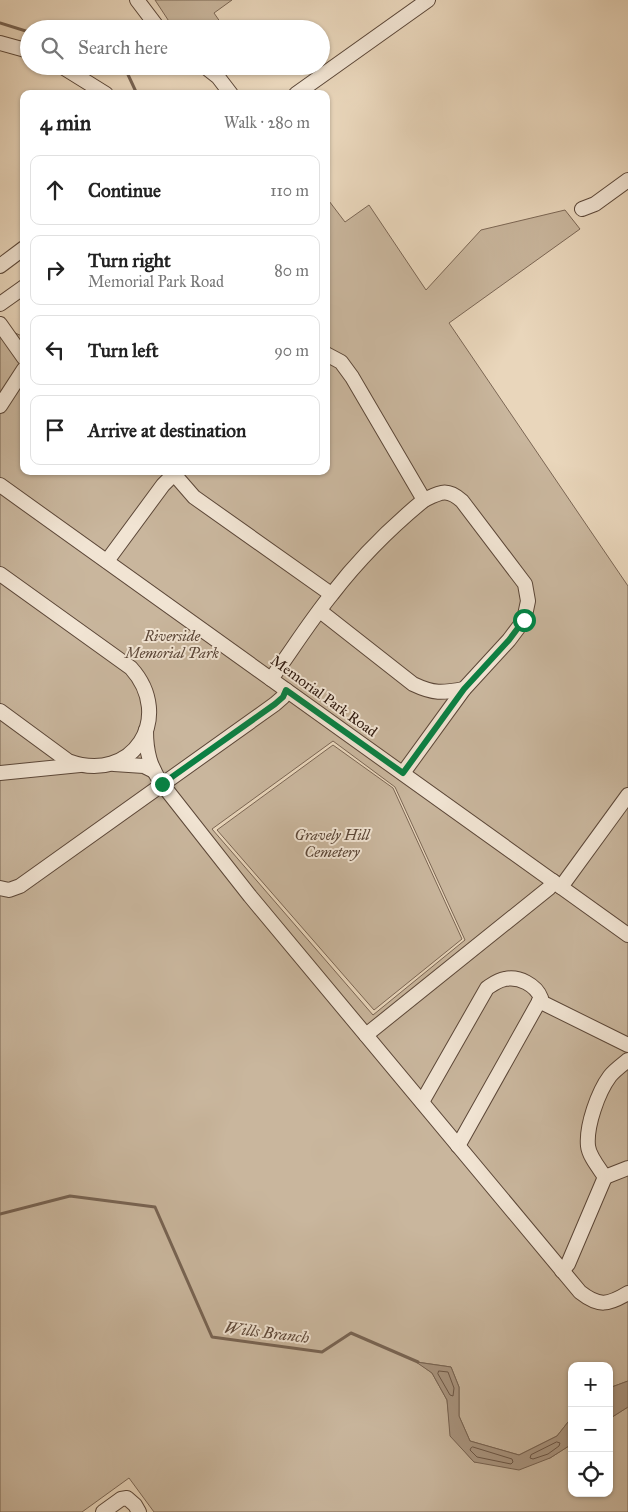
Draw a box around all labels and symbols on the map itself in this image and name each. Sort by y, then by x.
route start [513,609,536,632]
park label: Riverside Memorial Park [123,627,219,662]
street label: Memorial Park Road [267,651,381,741]
route end [151,773,174,796]
park label: Gravely Hill Cemetery [294,826,372,861]
water label: Wills Branch [224,1318,311,1347]

